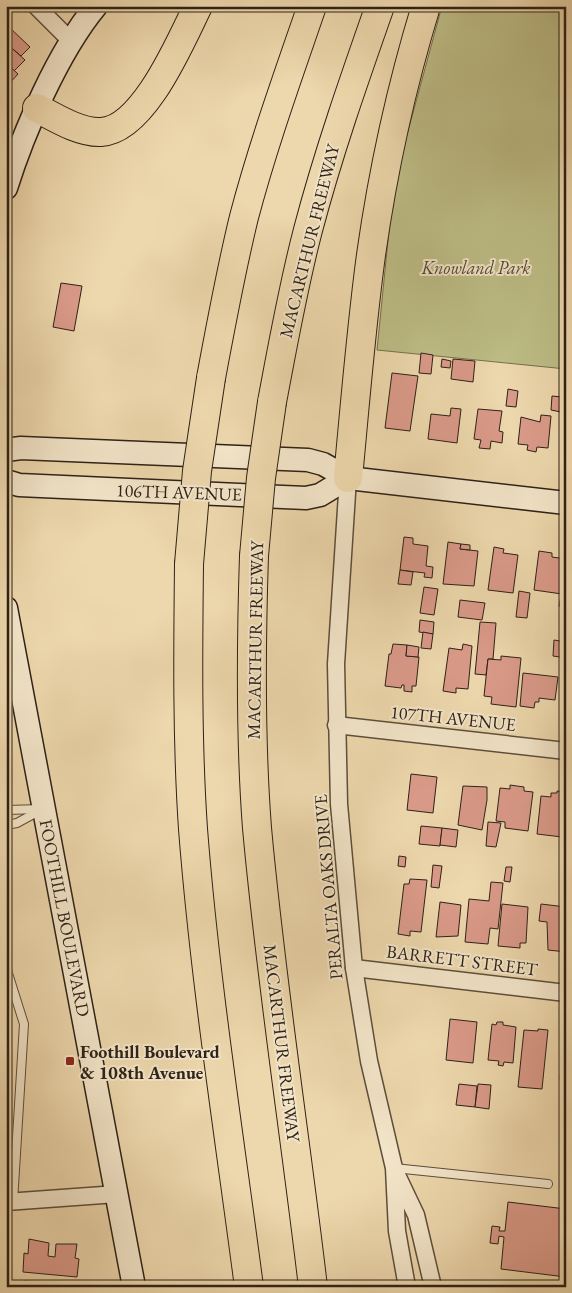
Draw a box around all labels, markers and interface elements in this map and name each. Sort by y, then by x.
street label: MACARTHUR FREEWAY [274,140,345,340]
park label: Knowland Park [421,256,531,279]
street label: 106TH AVENUE [116,478,242,506]
street label: MACARTHUR FREEWAY [242,539,268,740]
street label: 107TH AVENUE [389,700,517,736]
street label: PERALTA OAKS DRIVE [308,794,348,980]
street label: FOOTHILL BOULEVARD [35,817,95,1019]
street label: BARRETT STREET [385,939,540,981]
street label: MACARTHUR FREEWAY [258,943,306,1145]
place label: Foothill Boulevard & 108th Avenue [80,1040,220,1084]
marker: Foothill Boulevard & 108th Avenue [64,1055,76,1067]

